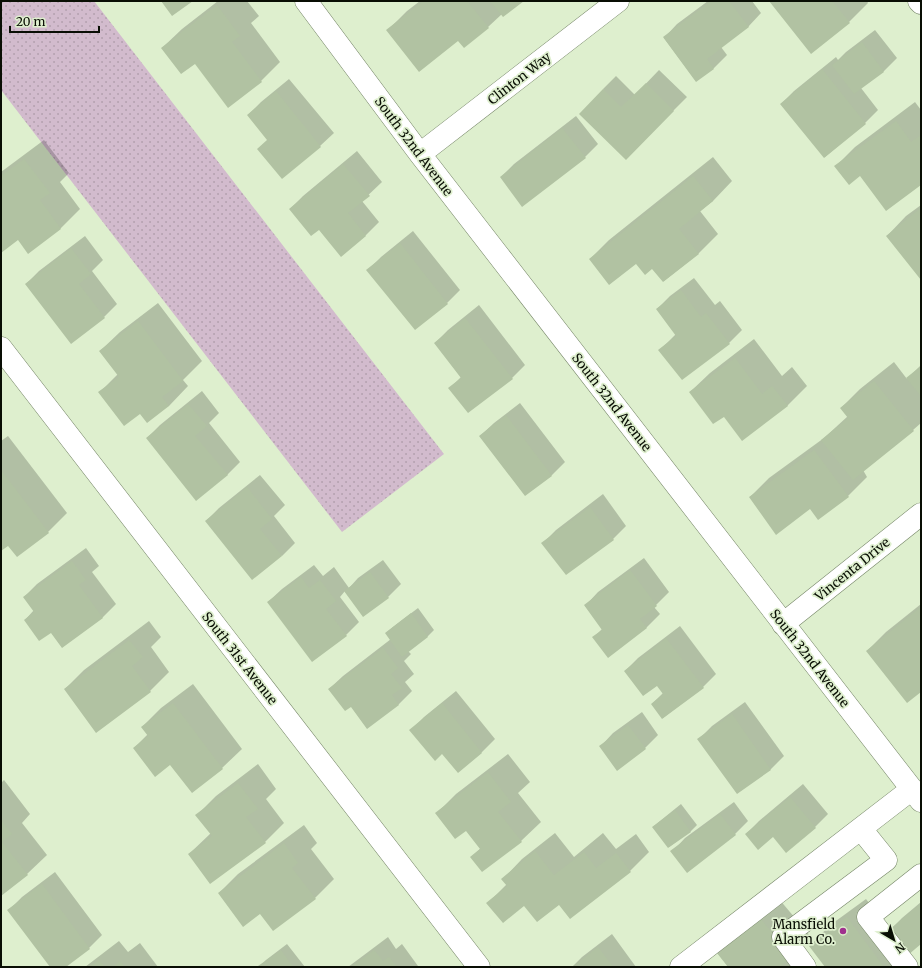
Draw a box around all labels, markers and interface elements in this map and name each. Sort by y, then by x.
scale bar [10,8,99,34]
text: 20 m [16,14,45,29]
street label: Clinton Way [484,48,555,108]
street label: South 32nd Avenue [371,93,457,200]
street label: South 32nd Avenue [568,350,655,455]
street label: Vincenta Drive [810,534,894,606]
street label: South 32nd Avenue [766,606,853,711]
street label: South 31st Avenue [198,609,281,708]
place label: Mansfield Alarm Co. [772,916,835,948]
north arrow [874,920,914,960]
marker: Mansfield Alarm Co. [838,926,848,936]
text: N [892,940,908,956]

